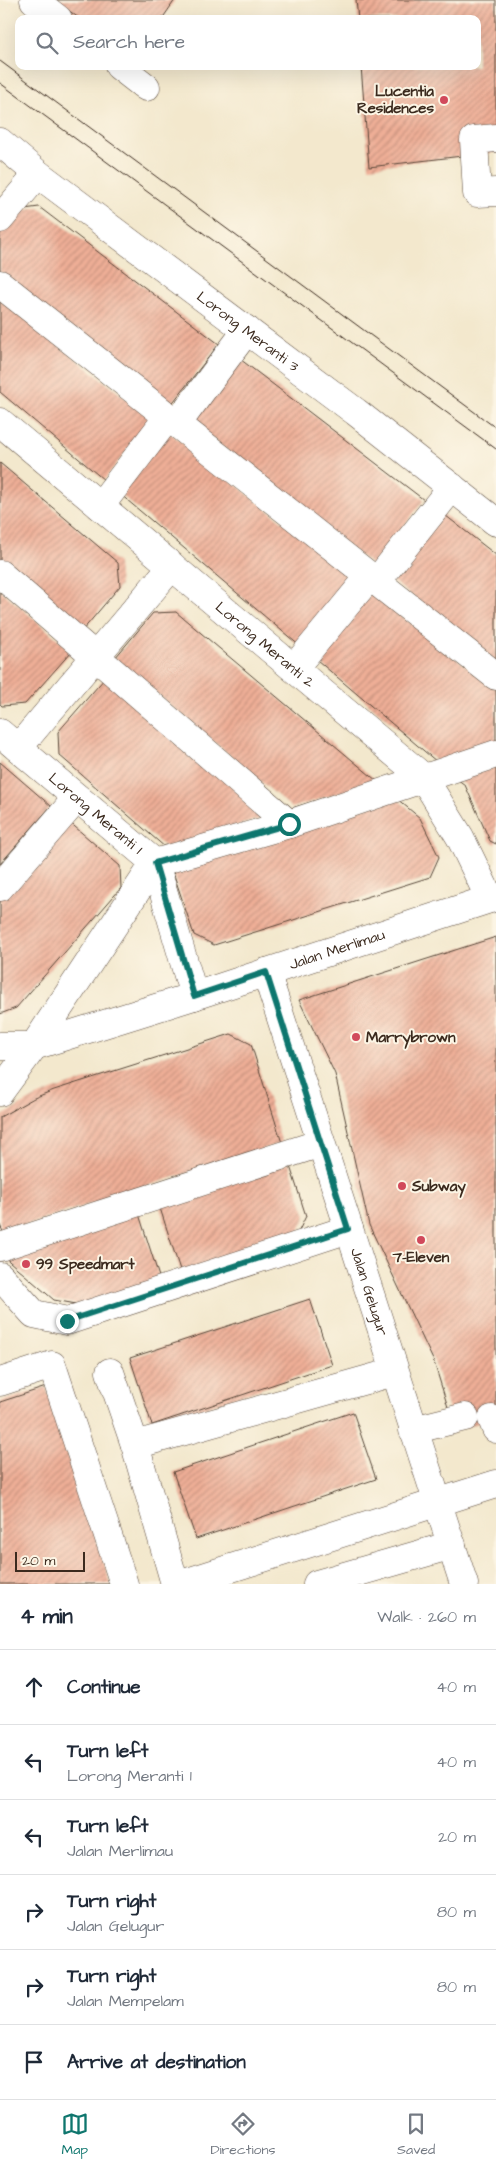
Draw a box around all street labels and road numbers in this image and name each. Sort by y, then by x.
street label: Lorong Meranti 3 [192,286,303,377]
street label: Lorong Meranti 2 [211,597,319,693]
street label: Lorong Meranti 1 [44,768,147,859]
street label: Jalan Merlimau [286,924,388,975]
street label: Jalan Gelugur [345,1245,393,1338]

